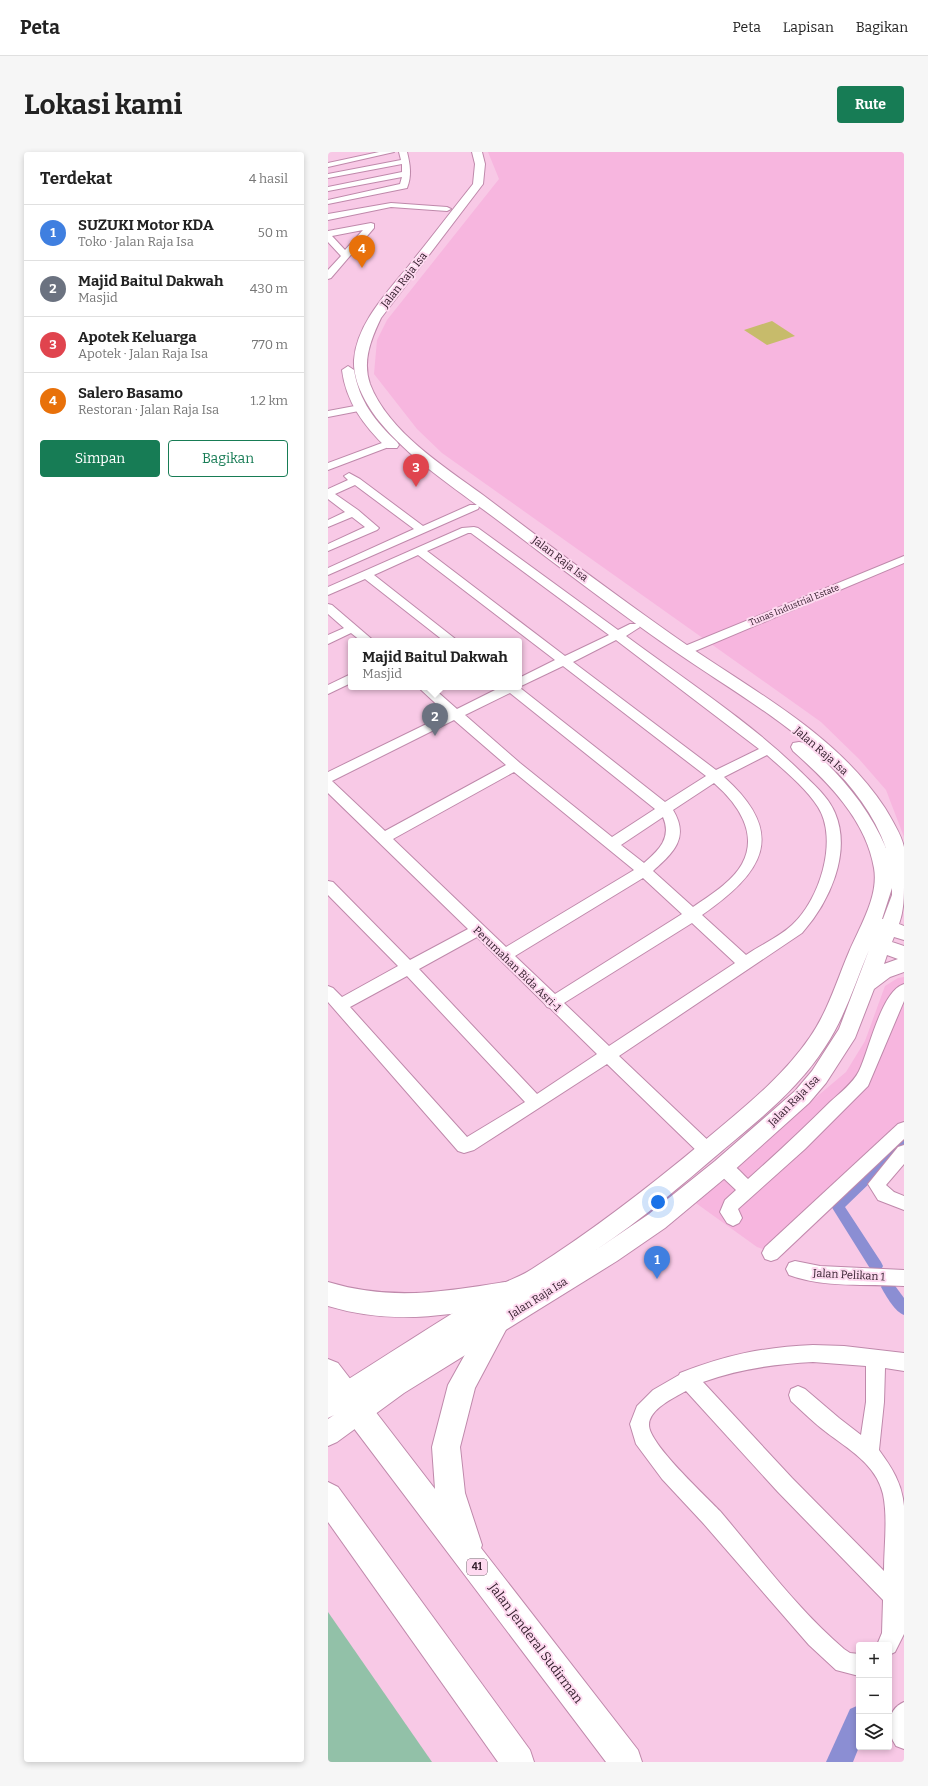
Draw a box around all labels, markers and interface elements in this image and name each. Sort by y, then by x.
text: Peta [20,16,60,39]
text: Peta [732,19,761,36]
text: Lapisan [783,19,834,36]
text: Bagikan [856,19,908,36]
button: Rute [837,86,904,123]
text: Lokasi kami [24,88,182,121]
text: Terdekat [40,168,112,189]
text: 4 hasil [249,171,288,186]
text: SUZUKI Motor KDA [78,216,214,234]
text: 1 [50,225,56,240]
text: 50 m [258,225,288,240]
text: Toko · Jalan Raja Isa [78,234,194,249]
pin: 4 [349,235,375,268]
street label: Jalan Raja Isa [378,250,430,311]
text: Majid Baitul Dakwah [78,272,223,290]
text: 2 [49,281,57,296]
text: 430 m [250,281,288,296]
text: Masjid [78,290,118,305]
text: Apotek Keluarga [78,328,197,346]
text: 3 [49,337,57,352]
text: 770 m [252,337,288,352]
text: Apotek · Jalan Raja Isa [78,346,208,361]
text: Salero Basamo [78,384,183,402]
text: 4 [49,393,57,408]
text: 1.2 km [251,393,288,408]
text: Restoran · Jalan Raja Isa [78,402,219,417]
button: Simpan [40,440,160,477]
button: Bagikan [168,440,288,477]
pin: 3 [403,454,429,487]
street label: Jalan Raja Isa [529,533,591,584]
street label: Tunas Industrial Estate [747,582,841,628]
popup [348,638,522,690]
text: Majid Baitul Dakwah [362,648,508,666]
text: Masjid [362,666,402,681]
pin: 2 [422,703,448,736]
street label: Jalan Raja Isa [791,724,850,778]
street label: Perumahan Bida Asri-1 [470,924,564,1015]
street label: Jalan Raja Isa [765,1073,822,1130]
your location [648,1192,668,1212]
pin: 1 [644,1246,670,1279]
street label: Jalan Pelikan 1 [812,1267,886,1283]
street label: Jalan Raja Isa [505,1275,570,1322]
road number: 41 [467,1559,487,1575]
street label: Jalan Jenderal Sudirman [485,1579,586,1707]
map controls [856,1642,892,1750]
button: + [856,1642,892,1678]
button: − [856,1678,892,1714]
button: layers [856,1714,892,1750]

